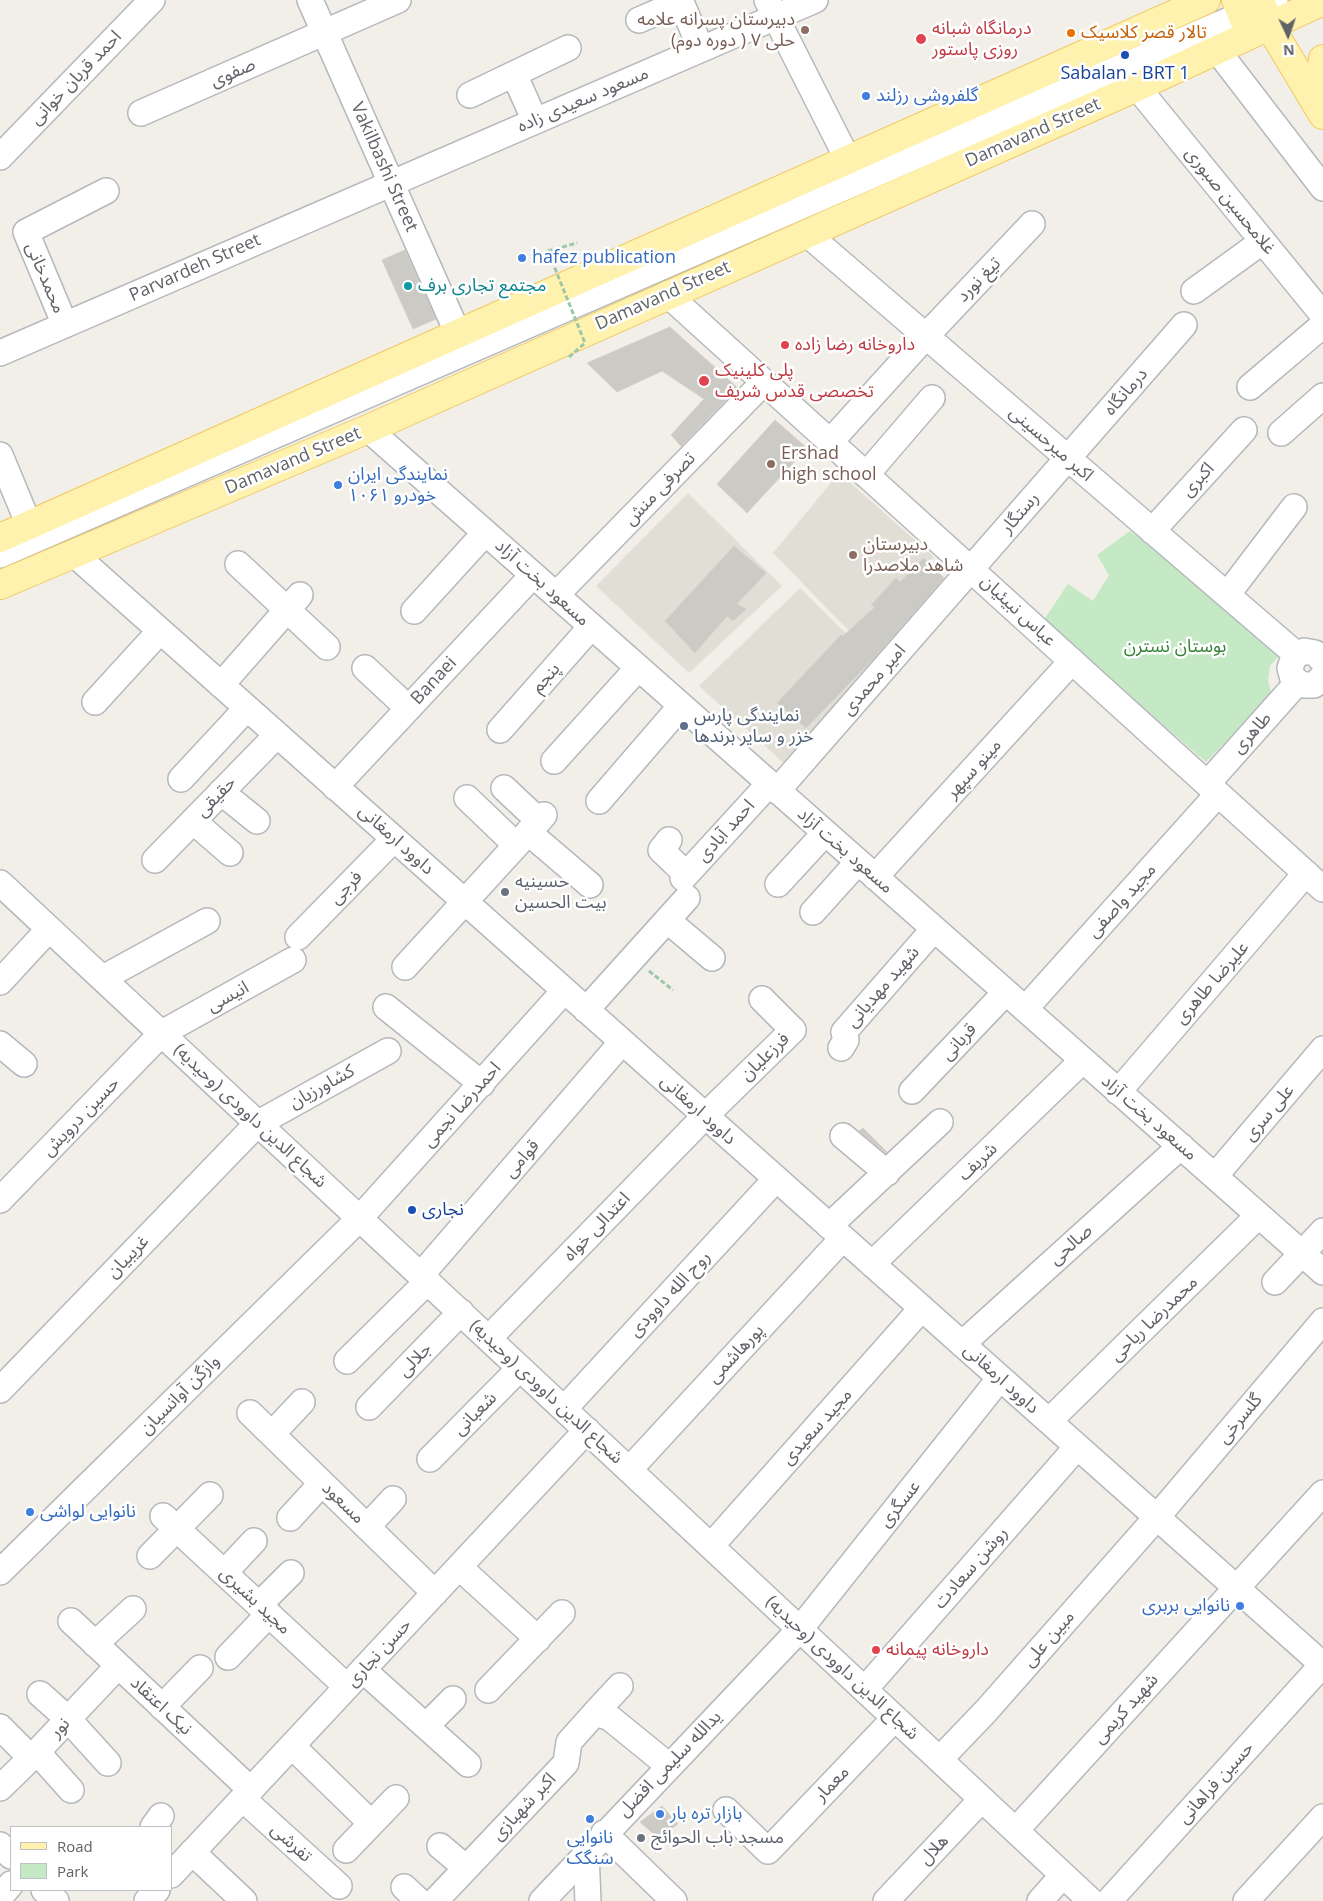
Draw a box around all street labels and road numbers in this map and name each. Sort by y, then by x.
street label: احمد قربان خوانی [26,26,126,130]
street label: صفوی [207,54,259,92]
street label: مسعود سعیدی زاده [514,63,652,137]
street label: Damavand Street [962,93,1104,173]
street label: Vakilbashi Street [346,99,422,235]
street label: غلامحسین صبوری [1180,143,1280,259]
street label: Parvardeh Street [126,229,264,307]
street label: محمدخانی [20,239,70,317]
street label: تیغ نورد [952,253,1006,307]
street label: Damavand Street [592,256,734,336]
street label: درمانگاه [1100,364,1152,420]
street label: اکبر میرحسینی [1005,402,1097,486]
street label: Damavand Street [222,423,364,499]
street label: تصرفی منش [620,448,700,530]
street label: اکبری [1177,458,1219,502]
street label: رستگار [996,488,1044,538]
street label: مسعود بخت آزاد [490,535,594,631]
street label: عباس نبیئیان [976,571,1060,651]
street label: امیر محمدی [837,640,911,720]
street label: Banaei [407,653,461,709]
street label: پنجم [527,658,565,698]
street label: طاهری [1228,708,1276,758]
street label: مینو سپهر [942,735,1006,803]
street label: حقیقی [191,772,241,822]
street label: احمد آبادی [693,795,759,867]
street label: داوود ارمغانی [354,800,438,880]
street label: مسعود بخت آزاد [793,804,897,898]
street label: مجید واصفی [1083,859,1161,943]
street label: فرجی [325,867,367,909]
street label: علیرضا طاهری [1170,937,1254,1029]
street label: شهید مهدیانی [842,942,924,1032]
street label: انیسی [203,977,253,1017]
street label: قربانی [937,1019,981,1065]
street label: فرزعلیان [736,1028,794,1086]
street label: شجاع الدین داوودی (وحیدیه) [169,1039,331,1193]
street label: احمدرضا نجمی [418,1058,506,1152]
street label: کشاورزیان [285,1060,359,1114]
street label: داوود ارمغانی [656,1070,740,1150]
street label: مسعود بخت آزاد [1097,1071,1201,1165]
street label: حسین درویش [38,1073,124,1161]
street label: علی سری [1239,1080,1299,1146]
street label: قوامی [500,1135,544,1183]
street label: شریف [954,1138,1002,1186]
street label: اعتدالی خواه [559,1188,635,1266]
street label: صالحی [1045,1220,1097,1270]
street label: غریبیان [102,1231,154,1283]
street label: روح الله داوودی [625,1246,715,1342]
street label: محمدرضا ریاحی [1106,1272,1202,1366]
street label: شجاع الدین داوودی (وحیدیه) [465,1315,627,1469]
street label: پورهاشمی [703,1320,769,1388]
street label: جلالی [394,1338,436,1382]
street label: داوود ارمغانی [959,1339,1043,1419]
street label: وازگن آوانسیان [135,1350,225,1440]
street label: مجید سعیدی [777,1384,857,1470]
street label: شعبانی [449,1388,501,1440]
street label: گلسرخی [1213,1390,1267,1448]
street label: عسگری [875,1476,925,1532]
street label: مسعود [317,1477,369,1529]
street label: روشن سعادت [929,1523,1013,1613]
street label: مجید بشیری [215,1563,295,1639]
street label: شجاع الدین داوودی (وحیدیه) [761,1591,923,1745]
street label: مبین علی [1019,1606,1079,1672]
street label: حسن نجاری [342,1614,416,1692]
street label: شهید کریمی [1089,1669,1163,1749]
street label: نیک اعتقاد [126,1672,196,1740]
street label: یدالله سلیمی افضل [614,1706,726,1822]
street label: نور [45,1713,75,1743]
street label: حسین فراهانی [1173,1737,1259,1829]
street label: معمار [810,1762,854,1806]
street label: اکبر شهبازی [487,1769,561,1845]
street label: تفرشی [266,1819,316,1867]
street label: هلال [915,1830,953,1870]

